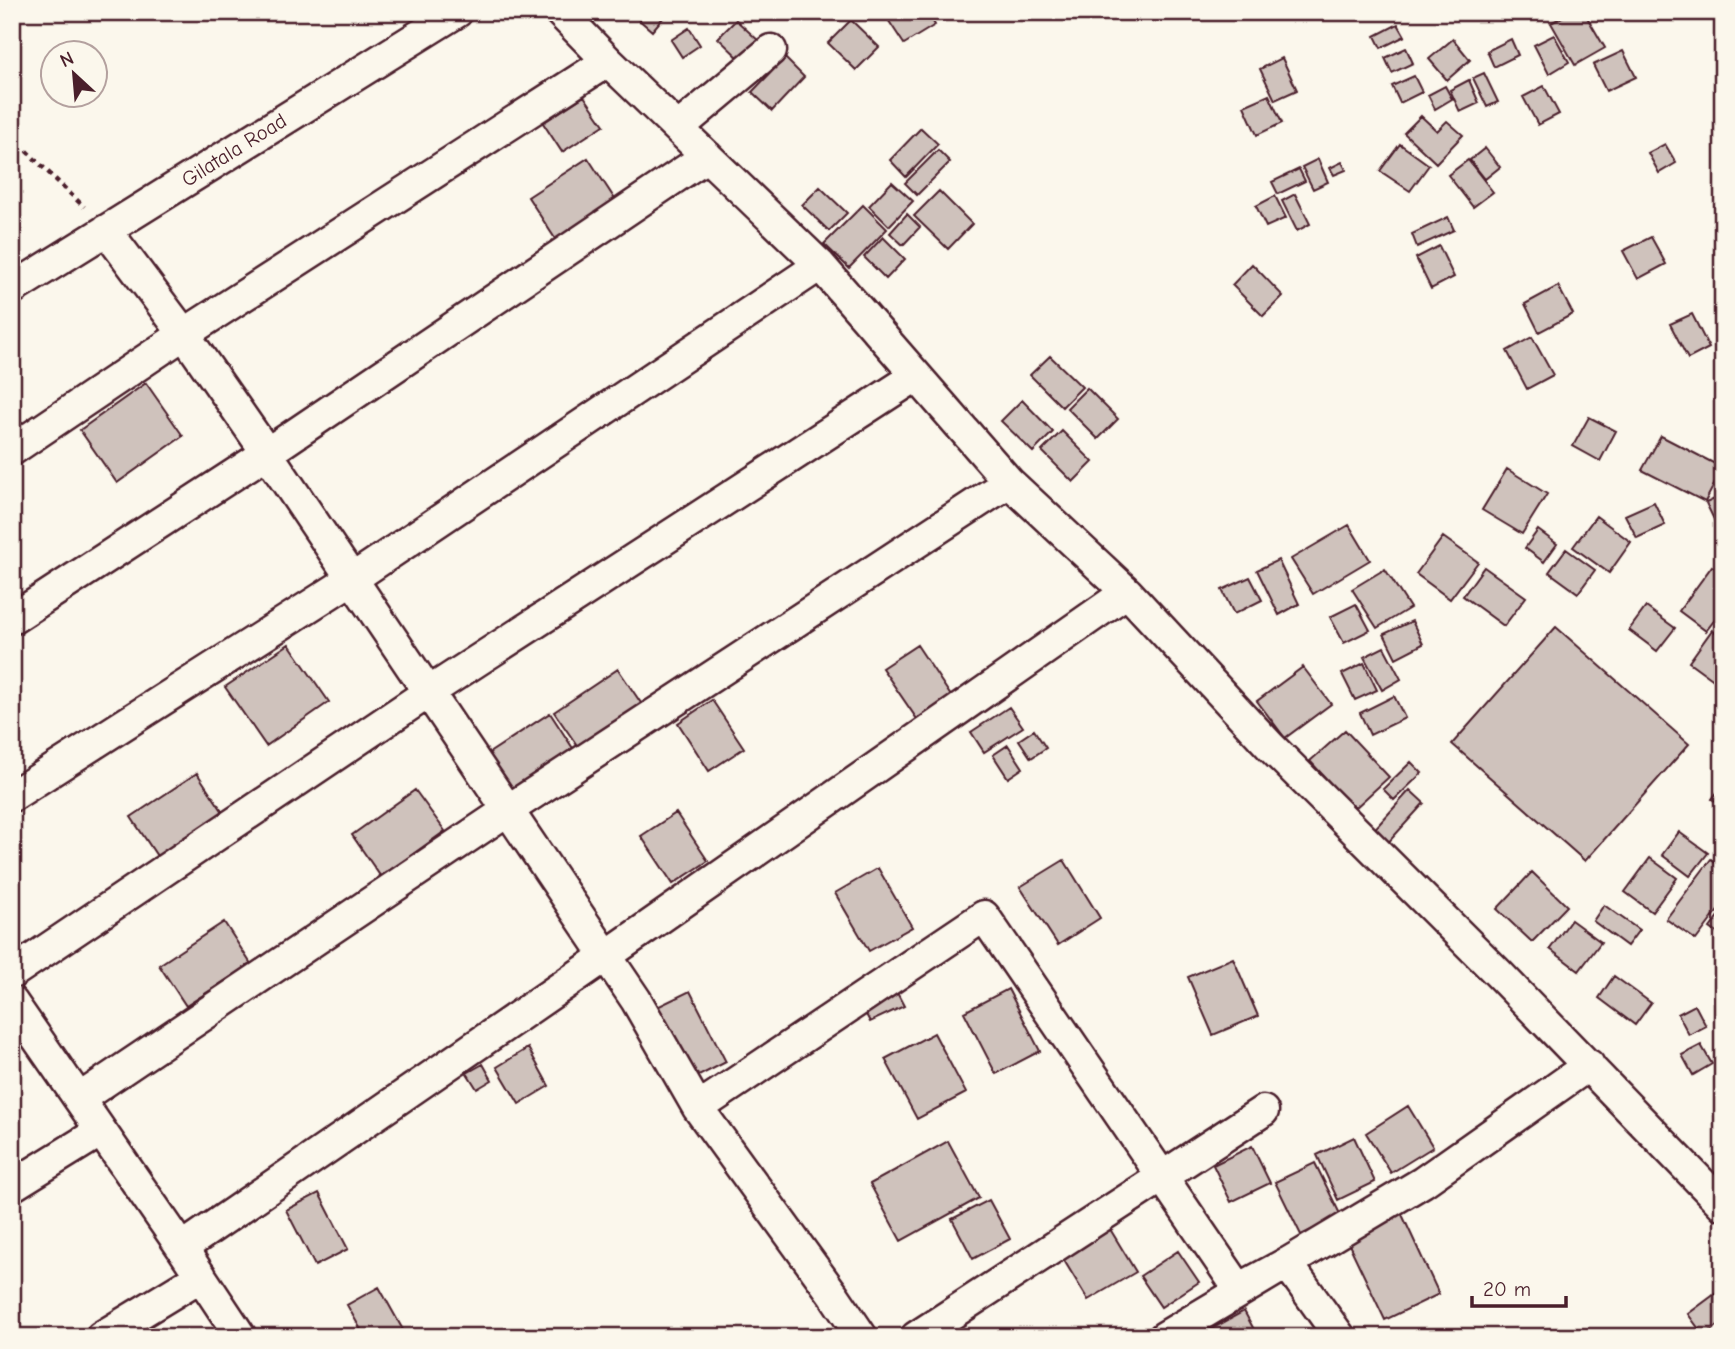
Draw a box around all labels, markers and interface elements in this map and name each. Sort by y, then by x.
north arrow [38,38,108,108]
text: N [57,47,77,72]
street label: Gilatala Road [177,108,291,192]
scale bar [1472,1265,1567,1309]
text: 20 m [1483,1277,1531,1301]

